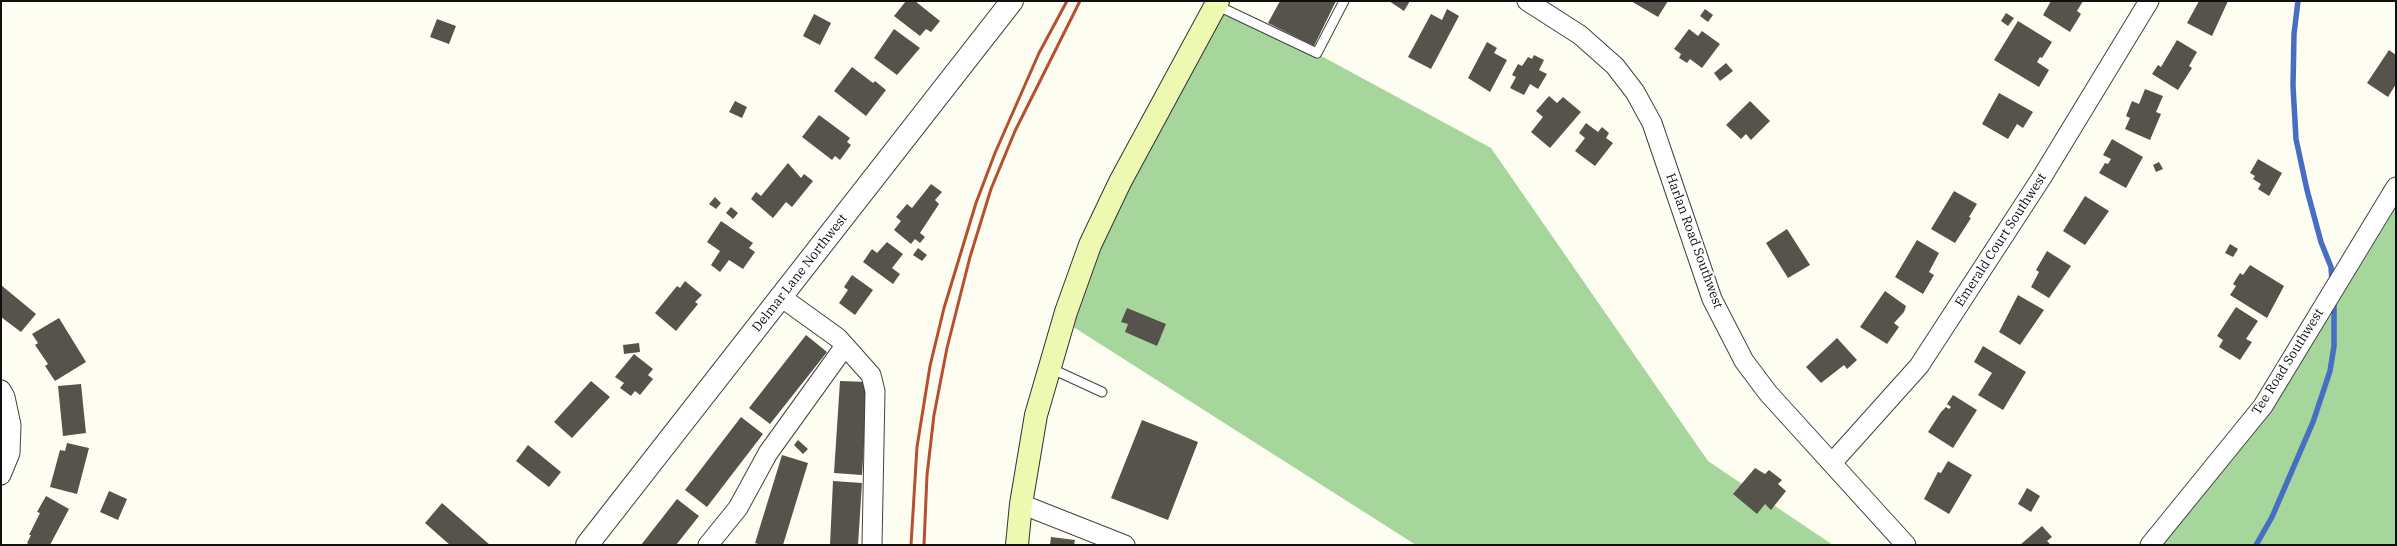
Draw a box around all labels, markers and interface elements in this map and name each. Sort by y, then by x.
street label: Emerald Court Southwest [1952,170,2050,310]
street label: Harlan Road Southwest [1662,171,1726,311]
street label: Delmar Lane Northwest [749,211,851,335]
street label: Tee Road Southwest [2249,306,2327,418]

